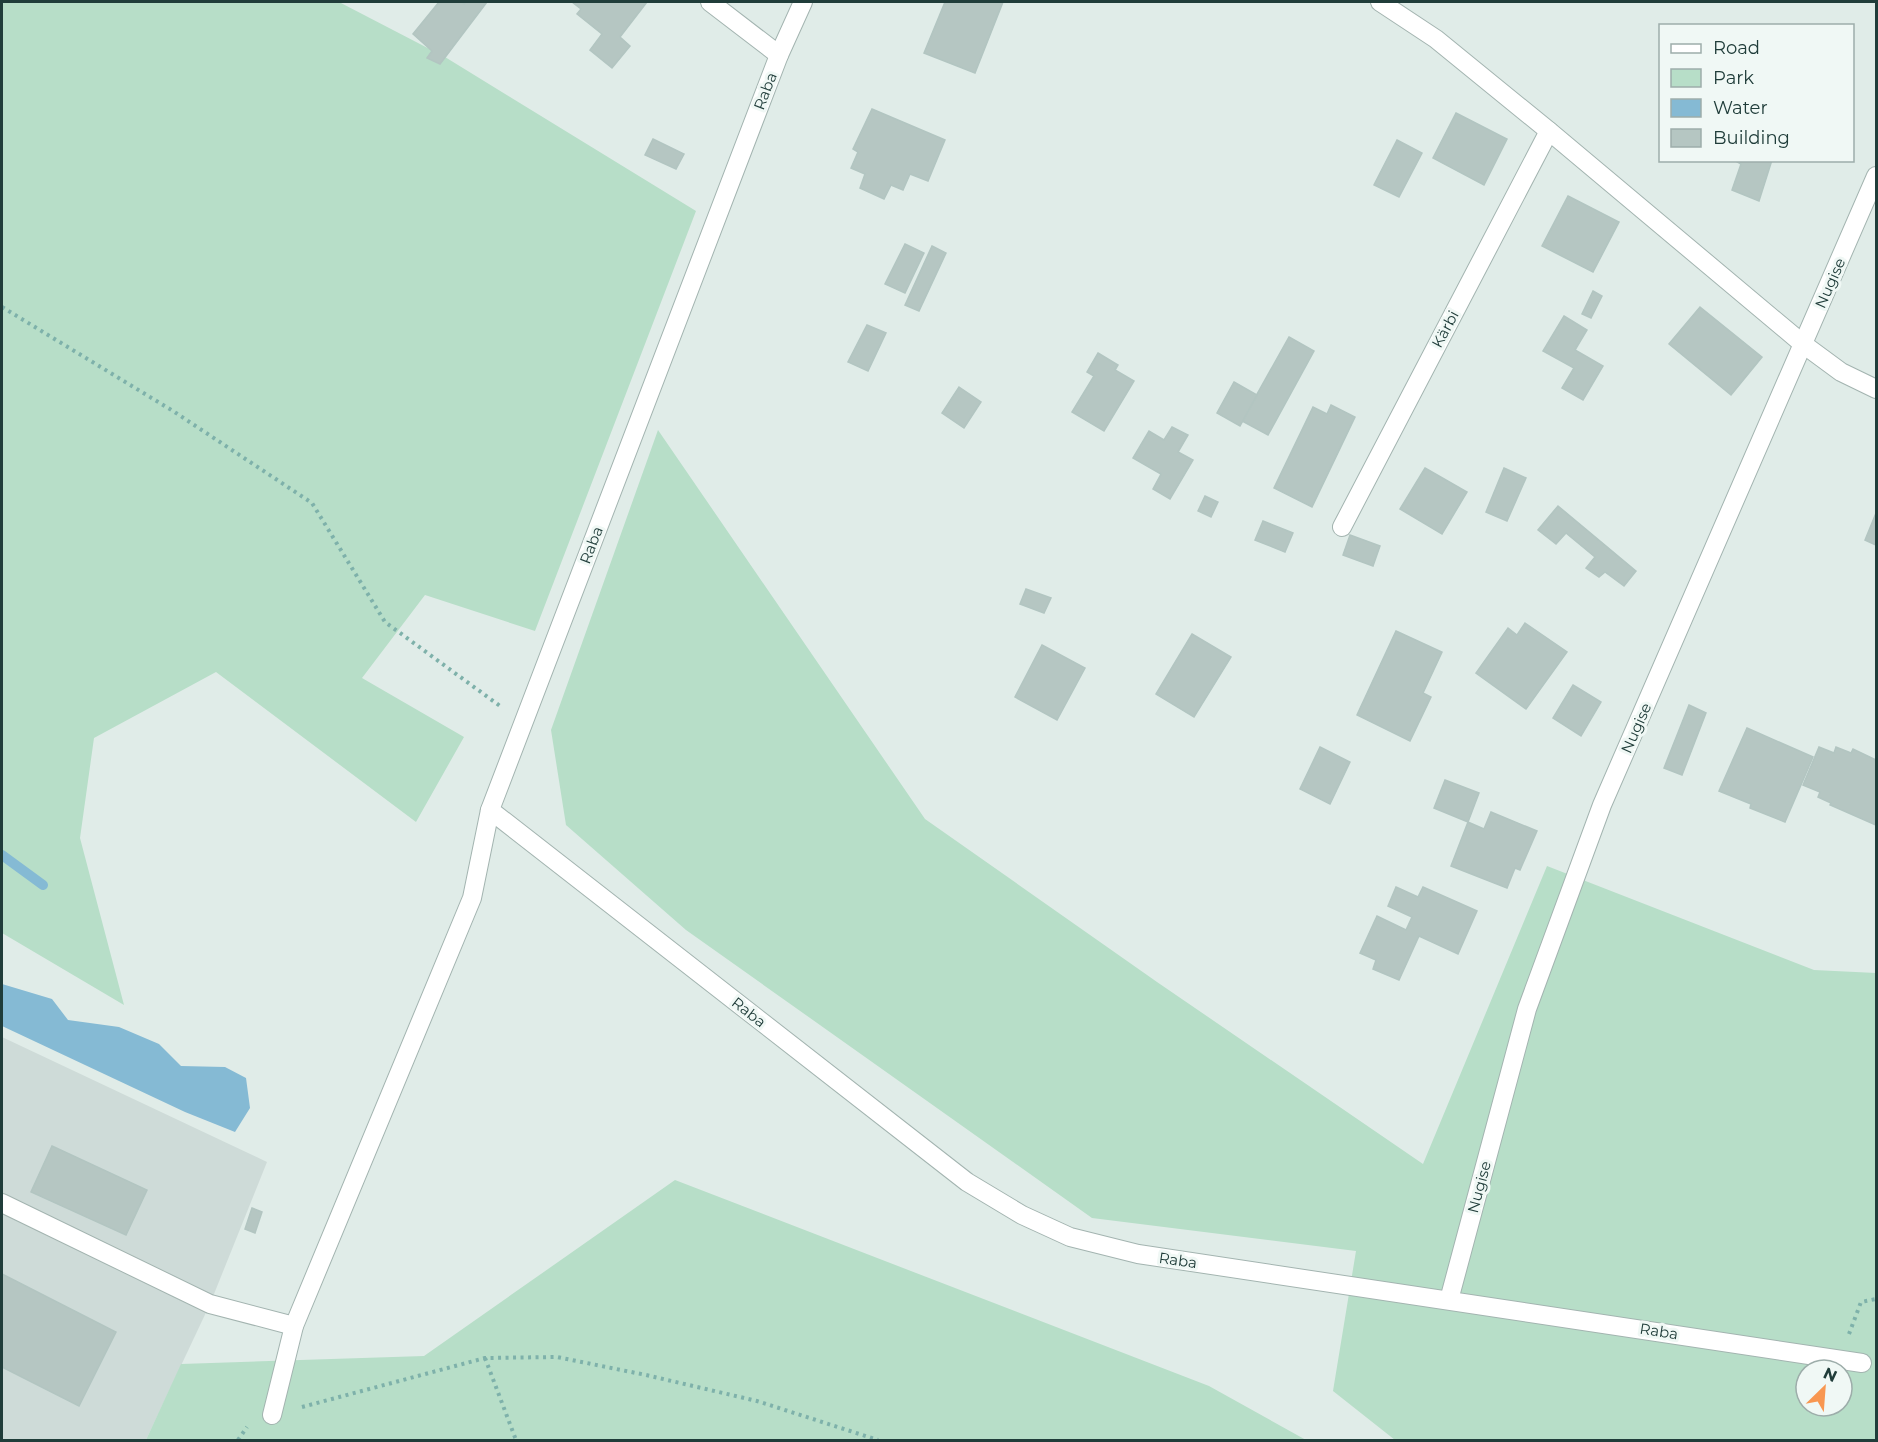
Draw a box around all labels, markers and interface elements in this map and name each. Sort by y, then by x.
legend [1659,24,1854,162]
text: Road [1713,37,1760,59]
text: Park [1713,67,1754,89]
street label: Raba [749,70,781,112]
text: Water [1713,97,1768,119]
text: Building [1713,127,1790,149]
street label: Nugise [1811,255,1849,311]
street label: Kärbi [1427,307,1463,351]
street label: Raba [575,524,607,566]
street label: Nugise [1617,700,1655,756]
street label: Raba [728,993,770,1031]
street label: Nugise [1463,1159,1495,1215]
street label: Raba [1158,1248,1198,1272]
street label: Raba [1638,1319,1680,1343]
north arrow [1794,1358,1854,1418]
text: N [1820,1364,1840,1386]

